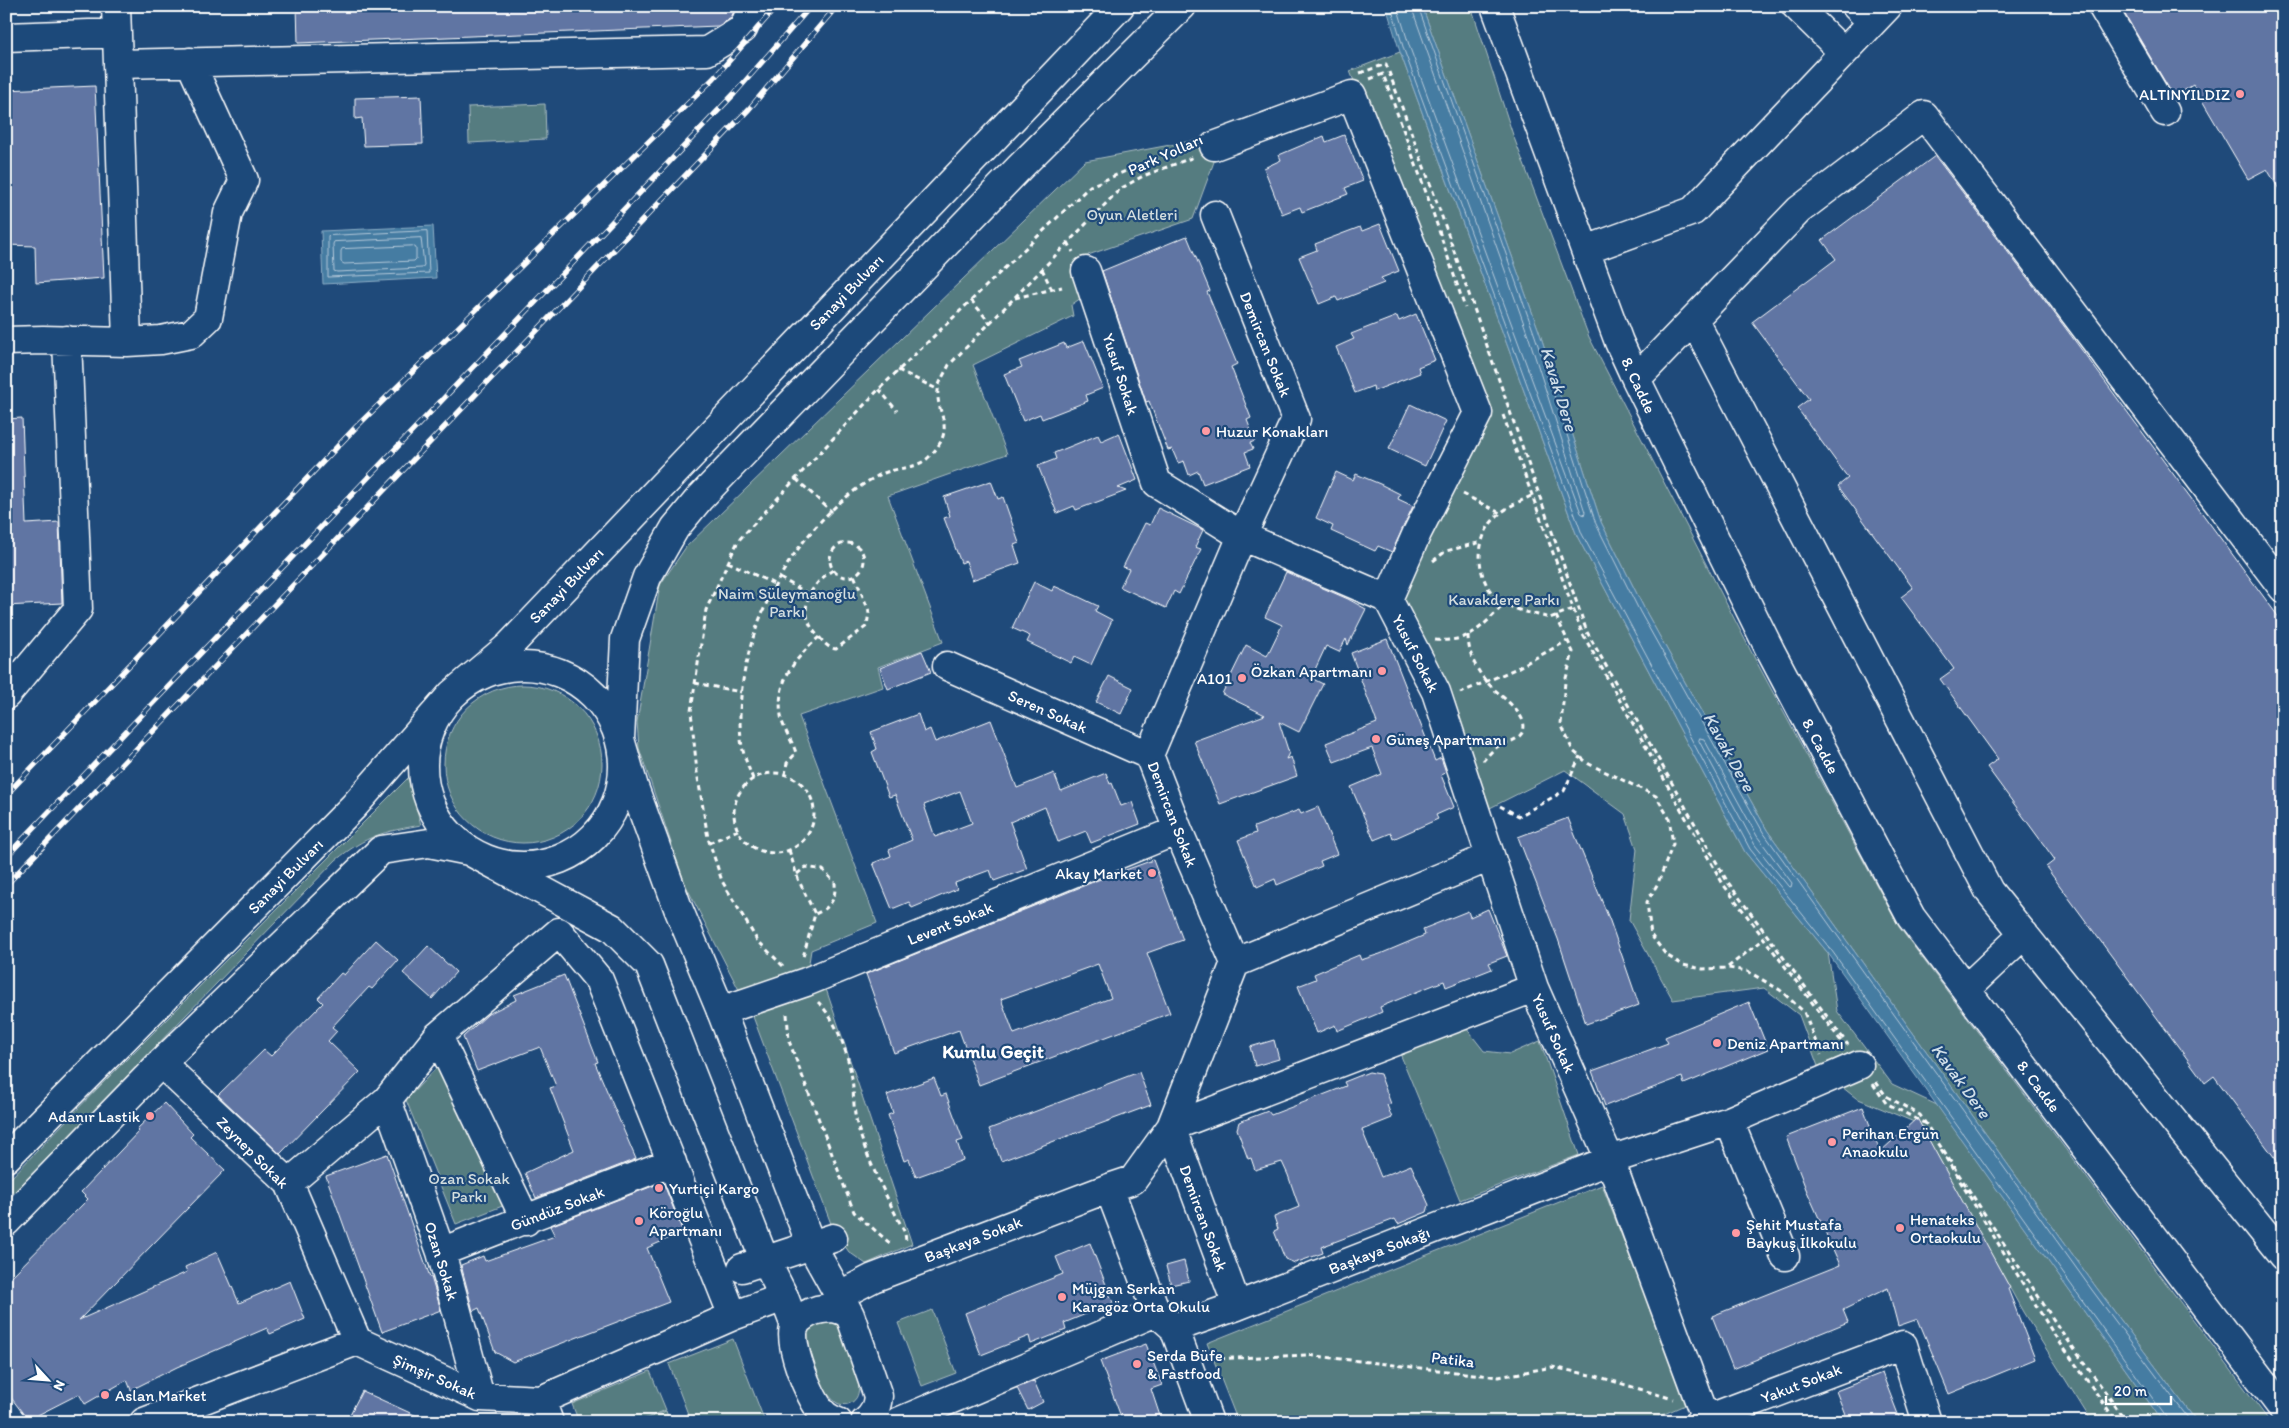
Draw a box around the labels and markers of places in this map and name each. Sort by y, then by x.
place label: ALTINYILDIZ [2139,85,2230,104]
marker: ALTINYILDIZ [2234,88,2246,100]
place label: Huzur Konakları [1216,422,1328,441]
marker: Huzur Konakları [1200,425,1212,437]
place label: Özkan Apartmanı [1251,662,1372,681]
marker: Özkan Apartmanı [1376,665,1388,677]
place label: A101 [1197,669,1233,688]
marker: A101 [1236,672,1248,684]
place label: Güneş Apartmanı [1386,730,1506,749]
marker: Güneş Apartmanı [1370,733,1382,745]
place label: Akay Market [1055,864,1142,883]
marker: Akay Market [1146,867,1158,879]
place label: Deniz Apartmanı [1727,1034,1844,1053]
marker: Deniz Apartmanı [1711,1037,1723,1049]
place label: Adanır Lastik [48,1107,141,1126]
marker: Adanır Lastik [144,1110,156,1122]
place label: Perihan Ergün Anaokulu [1842,1124,1939,1161]
marker: Perihan Ergün Anaokulu [1826,1136,1838,1148]
place label: Yurtiçi Kargo [669,1179,759,1198]
marker: Yurtiçi Kargo [653,1182,665,1194]
place label: Köroğlu Apartmanı [649,1203,722,1240]
place label: Henateks Ortaokulu [1910,1210,1981,1247]
marker: Köroğlu Apartmanı [633,1215,645,1227]
place label: Şehit Mustafa Baykuş İlkokulu [1746,1215,1857,1252]
marker: Henateks Ortaokulu [1894,1222,1906,1234]
marker: Şehit Mustafa Baykuş İlkokulu [1730,1227,1742,1239]
place label: Müjgan Serkan Karagöz Orta Okulu [1072,1279,1210,1316]
marker: Müjgan Serkan Karagöz Orta Okulu [1056,1291,1068,1303]
place label: Serda Büfe & Fastfood [1147,1346,1223,1383]
marker: Serda Büfe & Fastfood [1131,1358,1143,1370]
place label: Aslan Market [115,1386,207,1405]
marker: Aslan Market [99,1389,111,1401]

